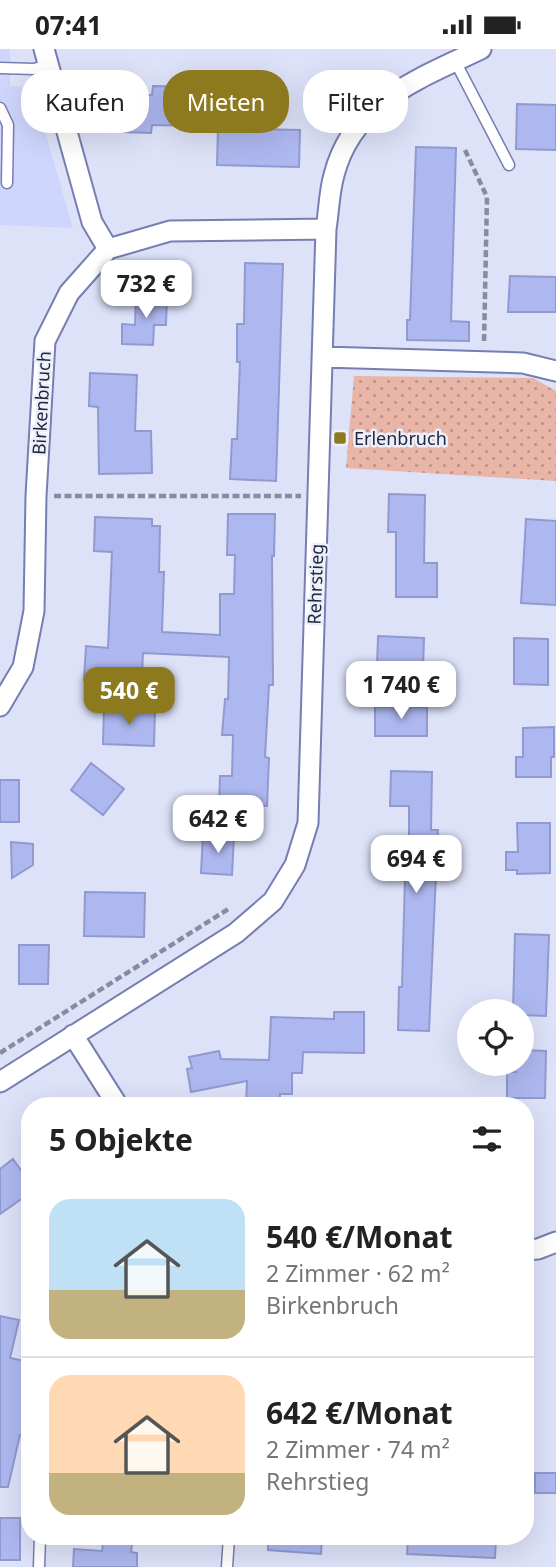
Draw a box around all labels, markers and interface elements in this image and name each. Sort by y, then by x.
text: 07:41 [35,7,102,43]
chip: Kaufen [21,70,149,133]
chip: Mieten [163,70,289,133]
chip: Filter [303,70,408,133]
pin: 732 € [97,261,195,320]
text: 732 € [117,267,175,299]
street label: Birkenbruch [26,350,56,456]
place label: Erlenbruch [354,426,447,450]
marker: Erlenbruch [332,430,348,446]
street label: Rehrstieg [302,543,328,625]
pin: 1 740 € [336,661,466,721]
pin: 540 € [80,667,178,727]
text: 1 740 € [362,668,440,700]
text: 540 € [100,674,158,706]
pin: 642 € [169,795,267,855]
text: 642 € [189,802,247,834]
pin: 694 € [367,835,465,895]
text: 694 € [387,842,445,874]
map controls [457,999,534,1076]
button: locate [457,999,534,1076]
text: 5 Objekte [49,1119,193,1160]
icon: filters [468,1120,506,1158]
text: 540 €/Monat [266,1216,452,1257]
icon: home [105,1227,189,1311]
text: 2 Zimmer · 62 m² [266,1257,450,1289]
text: Birkenbruch [266,1289,399,1321]
text: 642 €/Monat [266,1392,452,1433]
icon: home [105,1403,189,1487]
text: 2 Zimmer · 74 m² [266,1433,450,1465]
text: Rehrstieg [266,1465,369,1497]

